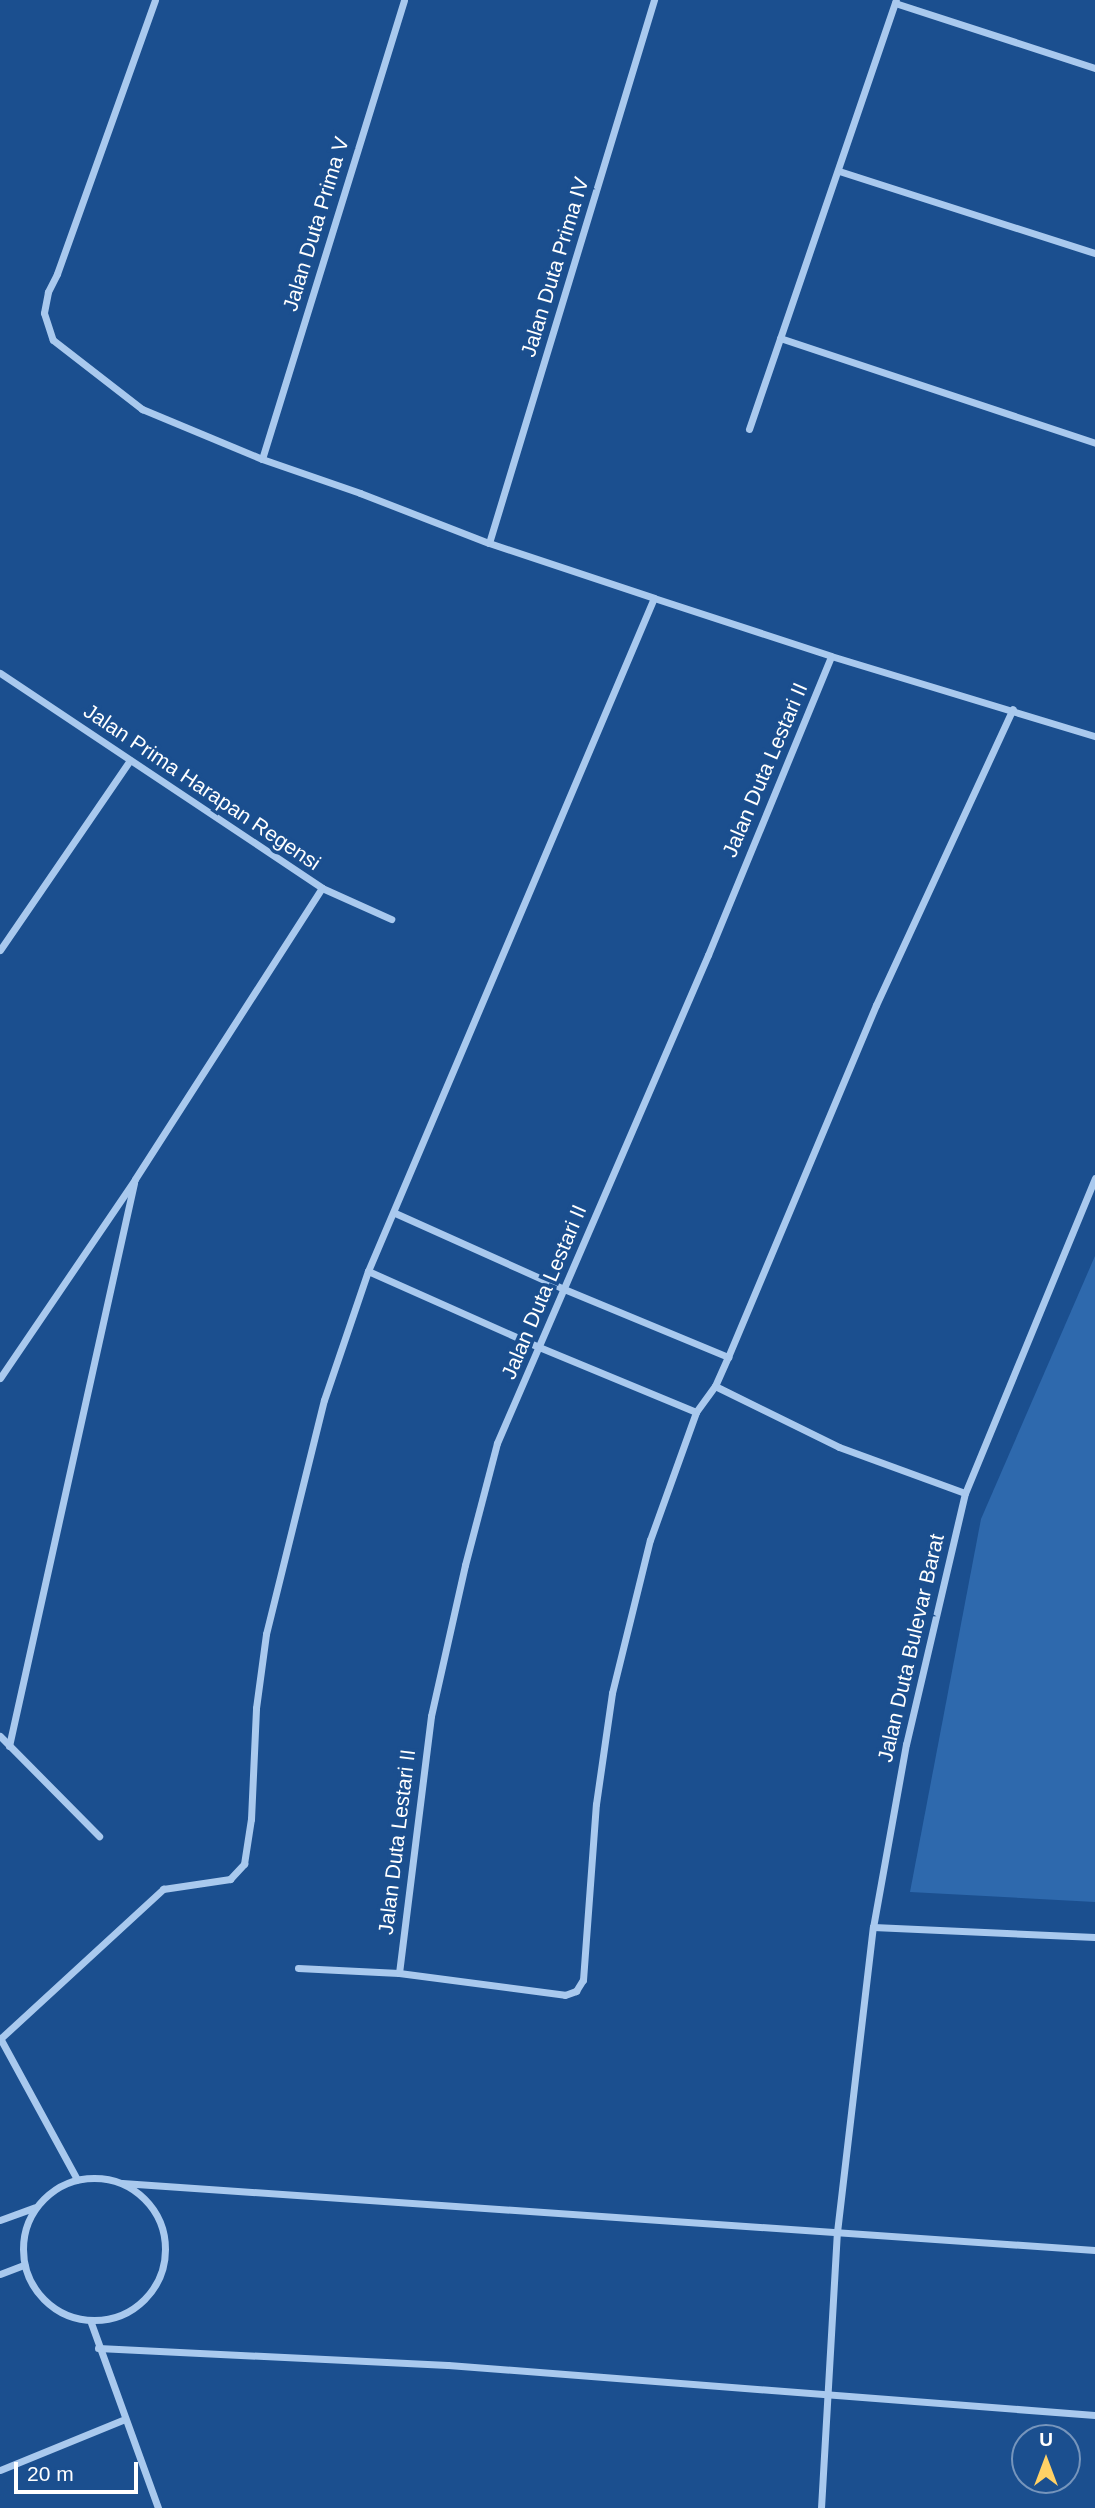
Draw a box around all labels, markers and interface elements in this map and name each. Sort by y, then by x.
street label: Jalan Duta Prima V [278,134,354,314]
street label: Jalan Duta Prima IV [516,174,594,360]
street label: Jalan Duta Lestari II [717,679,813,861]
street label: Jalan Prima Harapan Regensi [79,698,325,876]
street label: Jalan Duta Lestari II [496,1201,592,1383]
street label: Jalan Duta Bulevar Barat [872,1531,950,1765]
street label: Jalan Duta Lestari II [373,1748,421,1936]
north arrow [1011,2424,1081,2494]
text: U [1039,2429,1053,2450]
scale bar [18,2448,142,2492]
text: 20 m [27,2462,74,2485]

